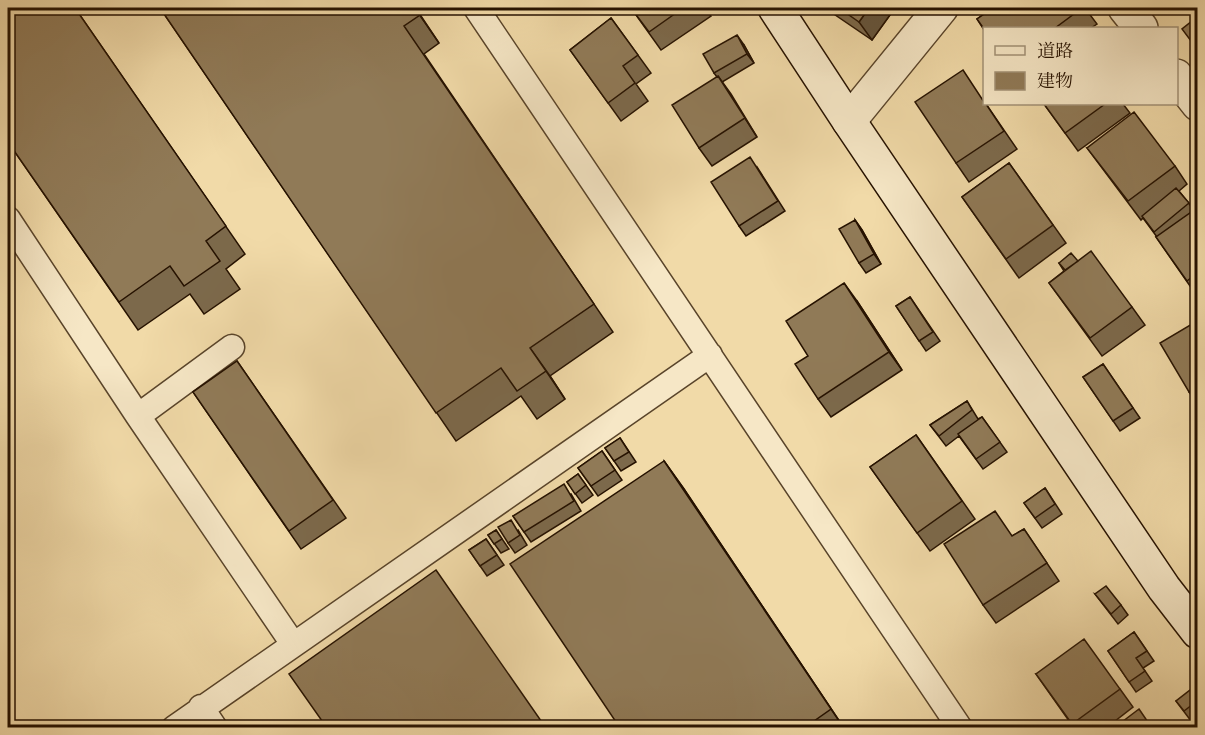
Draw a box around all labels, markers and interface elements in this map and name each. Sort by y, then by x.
legend [983,27,1178,105]
text: 道路 [1037,40,1073,62]
text: 建物 [1037,70,1073,92]

